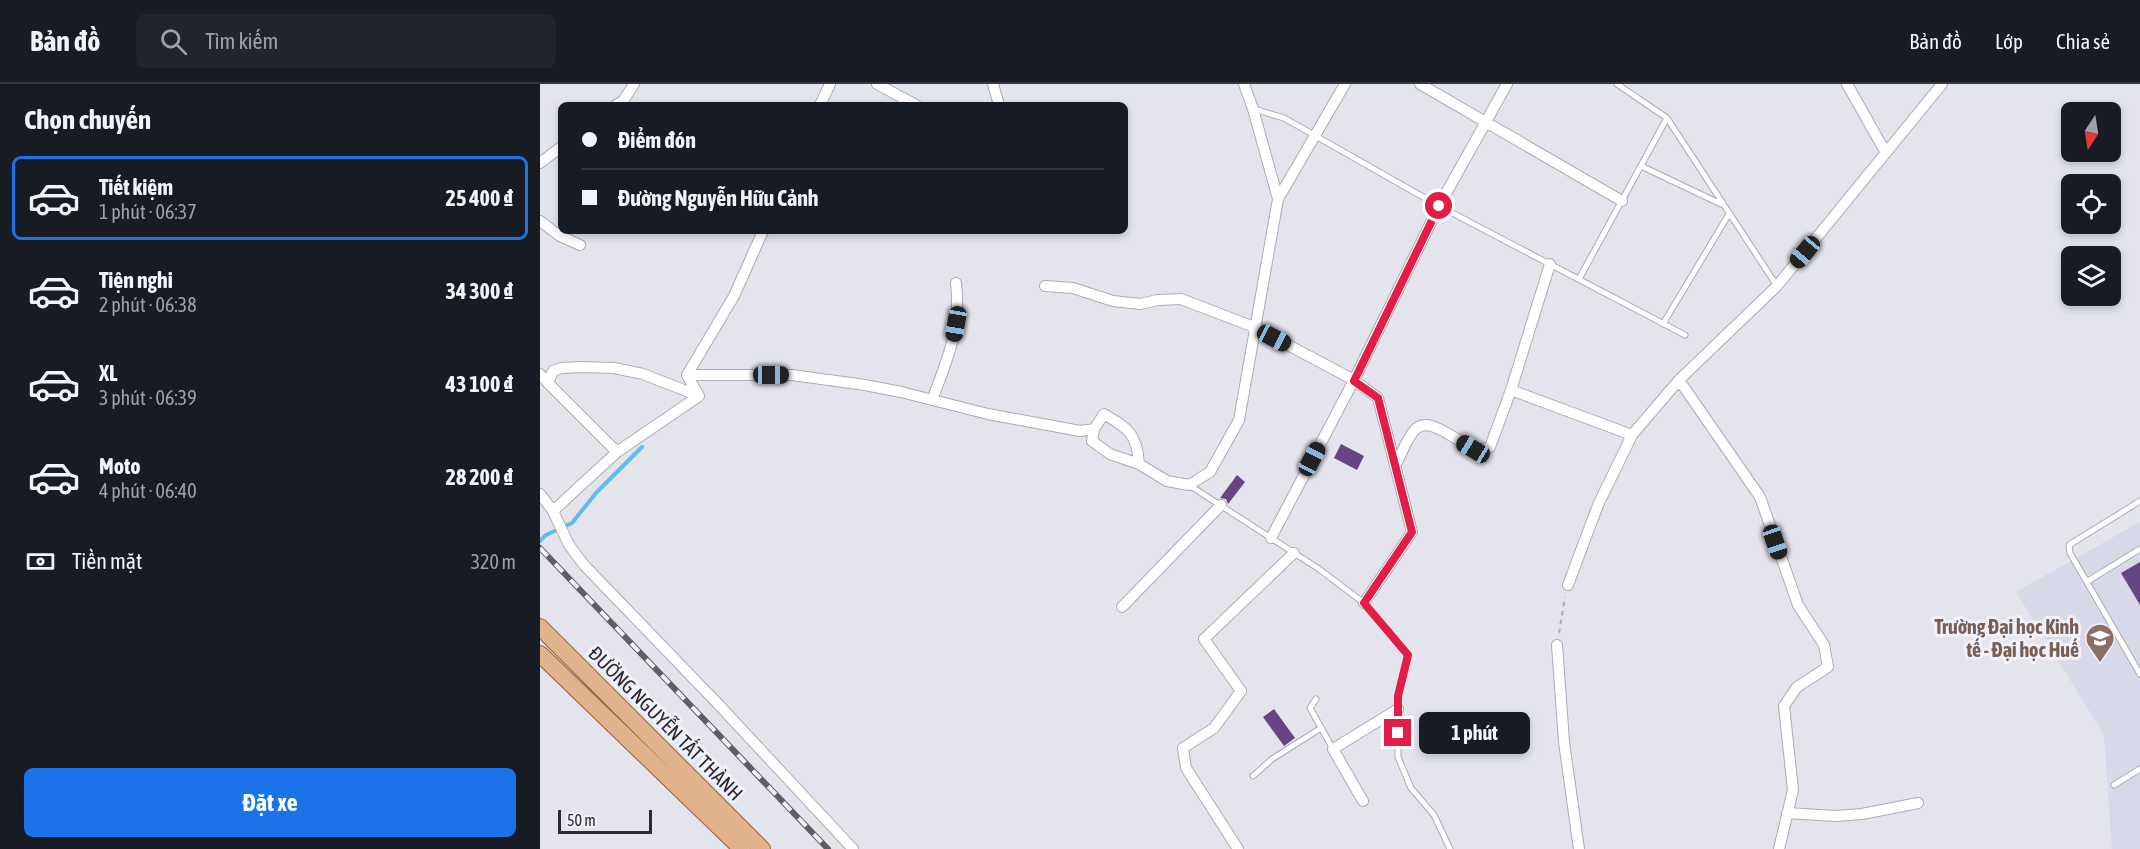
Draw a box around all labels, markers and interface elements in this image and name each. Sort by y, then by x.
search box [136,14,556,68]
text: Bản đồ [30,25,100,57]
icon: search [157,25,190,58]
text: Tìm kiếm [205,28,278,54]
text: Bản đồ [1909,29,1962,53]
text: Lớp [1995,29,2023,53]
text: Chia sẻ [2056,29,2110,53]
north arrow [2061,102,2121,162]
map controls [2061,102,2121,306]
text: Chọn chuyến [24,104,151,135]
text: Điểm đón [618,127,696,153]
icon: car [27,171,81,225]
text: Tiết kiệm [99,174,173,200]
button: locate [2061,174,2121,234]
text: 25 400 ₫ [446,185,513,211]
text: Đường Nguyễn Hữu Cảnh [618,185,819,211]
route start [1425,192,1452,219]
text: 1 phút · 06:37 [99,200,197,223]
car [1787,232,1823,272]
button: layers [2061,246,2121,306]
icon: car [27,264,81,318]
text: Tiện nghi [99,267,173,293]
text: 34 300 ₫ [446,278,513,304]
text: 2 phút · 06:38 [99,293,197,316]
car [944,305,968,343]
car [1254,322,1294,354]
icon: car [27,357,81,411]
text: XL [99,360,117,386]
car [753,366,789,384]
text: 43 100 ₫ [446,371,513,397]
text: 3 phút · 06:39 [99,386,197,409]
car [1453,432,1493,466]
car [1296,439,1328,479]
icon: car [27,450,81,504]
text: Moto [99,453,141,479]
text: 28 200 ₫ [446,464,513,490]
text: 4 phút · 06:40 [99,479,197,502]
car [1761,522,1789,562]
icon: cash [24,545,57,578]
text: Tiền mặt [72,548,142,574]
text: 320 m [471,550,516,573]
place label: Trường Đại học Kinh tế - Đại học Huế [1935,615,2079,661]
school or university icon: Trường Đại học Kinh tế - Đại học Huế [2084,622,2116,664]
street label: ĐƯỜNG NGUYỄN TẤT THÀNH [584,640,749,805]
callout: 1 phút [1419,712,1530,754]
route end [1384,719,1411,746]
text: 1 phút [1451,721,1498,744]
button: Đặt xe [24,768,516,837]
scale bar [558,807,652,834]
text: 50 m [567,811,596,829]

